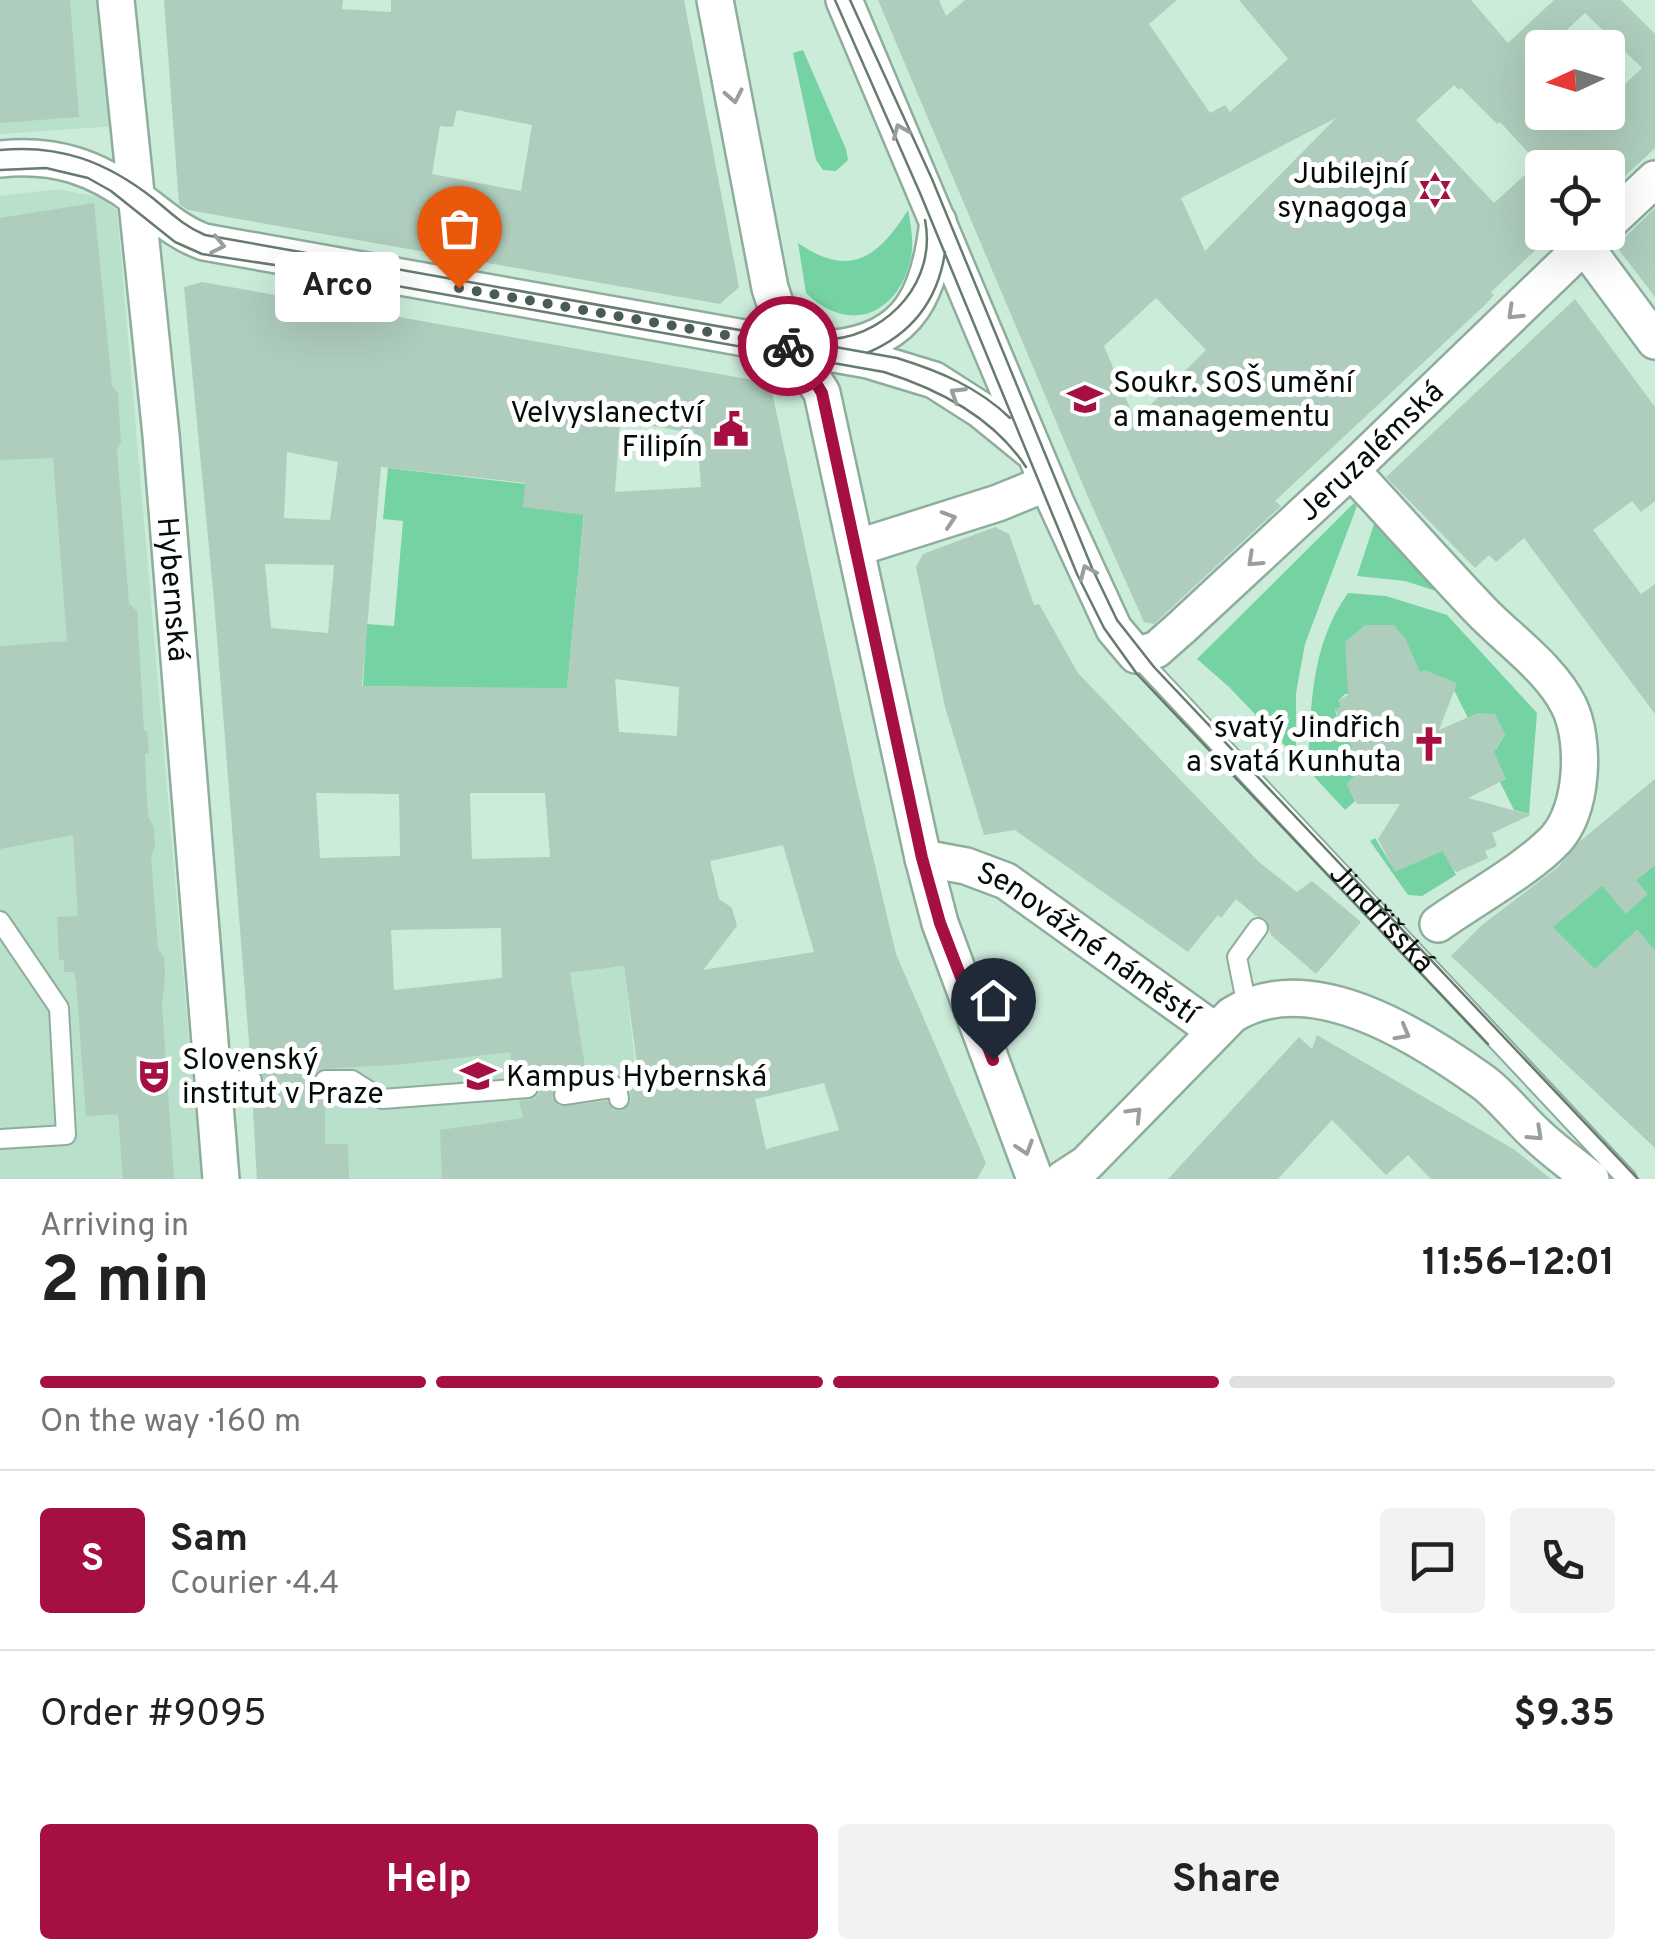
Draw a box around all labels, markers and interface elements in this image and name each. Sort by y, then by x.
north arrow [1525,30,1625,130]
map controls [1525,30,1625,250]
one-way arrow [722,87,743,104]
one-way arrow [892,123,912,141]
button: locate [1525,150,1625,250]
place label: Jubilejní synagoga [1277,157,1409,228]
synagogue icon: Jubilejní synagoga [1416,171,1454,209]
pin [417,186,502,289]
icon: bag [432,201,487,256]
one-way arrow [209,233,226,254]
callout: Arco [274,253,399,323]
text: Arco [302,267,373,307]
courier [738,296,838,396]
one-way arrow [1508,301,1526,319]
icon: bike [761,319,816,374]
place label: Soukr. SOŠ umění a managementu [1113,363,1356,437]
street label: Jeruzalémská [1292,375,1453,530]
school or university icon: Soukr. SOŠ umění a managementu [1066,380,1104,418]
one-way arrow [949,387,967,406]
place label: Velvyslanectví Filipín [510,396,705,467]
public building icon: Velvyslanectví Filipín [712,410,750,448]
one-way arrow [939,510,956,530]
street label: Hybernská [147,516,195,663]
one-way arrow [1247,548,1266,566]
one-way arrow [1079,564,1099,582]
place label: svatý Jindřich a svatá Kunhuta [1186,711,1401,782]
church icon: svatý Jindřich a svatá Kunhuta [1410,725,1448,763]
street label: Senovážné náměstí [971,856,1206,1035]
street label: Jindřišská [1320,857,1441,982]
pin [951,958,1036,1061]
icon: home [966,973,1021,1028]
one-way arrow [1392,1021,1411,1040]
place label: Slovenský institut v Praze [182,1043,384,1114]
theatre icon: Slovenský institut v Praze [135,1057,173,1095]
school or university icon: Kampus Hybernská [459,1057,497,1095]
place label: Kampus Hybernská [506,1060,767,1097]
one-way arrow [1124,1108,1142,1126]
one-way arrow [1524,1122,1543,1140]
one-way arrow [1013,1138,1033,1155]
text: Arriving in [40,1207,189,1247]
text: 11:56–12:01 [1422,1240,1615,1289]
text: 2 min [40,1243,210,1325]
text: On the way · 160 m [40,1403,301,1443]
button: chat [1380,1508,1485,1613]
button: phone [1510,1508,1615,1613]
text: Sam [170,1516,248,1565]
text: S [81,1536,104,1585]
text: Courier · 4.4 [170,1565,339,1605]
text: Order #9095 [40,1691,267,1740]
text: $9.35 [1513,1691,1615,1740]
button: Help [40,1824,818,1939]
button: Share [838,1824,1615,1939]

